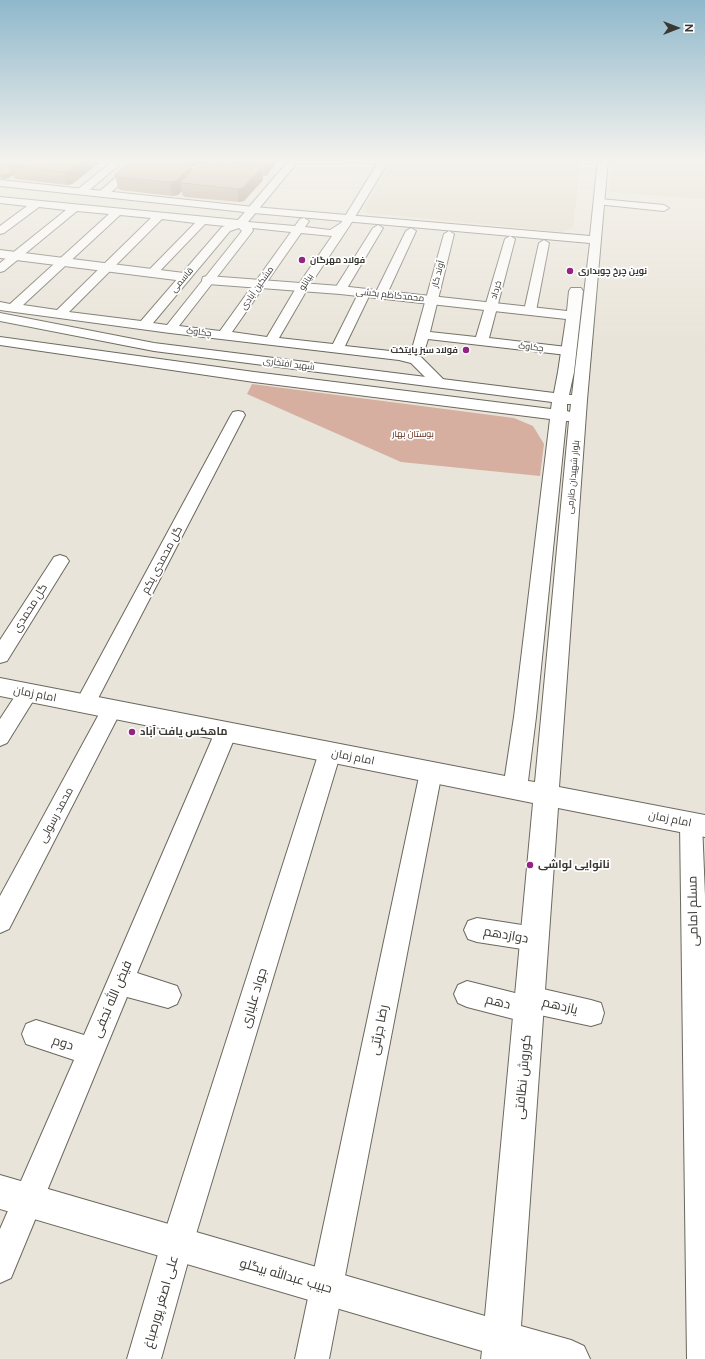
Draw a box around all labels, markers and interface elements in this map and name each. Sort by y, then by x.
north arrow [657,8,697,48]
text: N [683,24,695,32]
marker: فولاد مهرگان [297,255,307,265]
place label: فولاد مهرگان [310,255,365,265]
street label: آوند کار [429,259,447,289]
street label: مشکین آبادی [238,264,276,312]
street label: قاسمی [168,265,196,295]
marker: نوین چرخ چوبداری [565,266,575,276]
place label: نوین چرخ چوبداری [578,266,647,276]
street label: بیانلو [297,271,315,293]
street label: خرداد [488,279,504,301]
street label: محمدکاظم بخشی [355,286,425,304]
street label: چکاوک [186,325,212,339]
street label: چکاوک [518,340,544,354]
place label: فولاد سبز پایتخت [391,345,458,355]
marker: فولاد سبز پایتخت [461,345,471,355]
street label: شهید افتخاری [262,355,316,373]
park label: بوستان بهار [392,429,434,439]
street label: بلوار شهیدان طارمی [564,440,582,514]
street label: گل محمدی یکم [139,524,185,596]
street label: گل محمدی [10,581,50,635]
street label: امام زمان [12,683,58,705]
place label: ماهکس یافت آباد [140,725,227,739]
marker: ماهکس یافت آباد [127,727,137,737]
street label: امام زمان [330,746,376,768]
street label: محمد رسولی [36,785,76,845]
street label: امام زمان [647,808,693,830]
place label: نانوایی لواشی [538,858,610,872]
marker: نانوایی لواشی [525,860,535,870]
street label: مسلم امامی [685,875,701,947]
street label: دوازدهم [482,923,530,947]
street label: فیض الله نجفی [89,958,135,1040]
street label: جواد علیاری [237,966,271,1030]
street label: دهم [484,991,512,1013]
street label: یازدهم [541,994,579,1018]
street label: رضا جرئتی [366,1003,392,1057]
street label: دوم [50,1032,76,1054]
street label: کوروش نظافتی [512,1034,534,1120]
street label: علی اصغر پورصباغ [140,1254,182,1350]
street label: حبیب عبدالله بیگلو [238,1255,334,1297]

